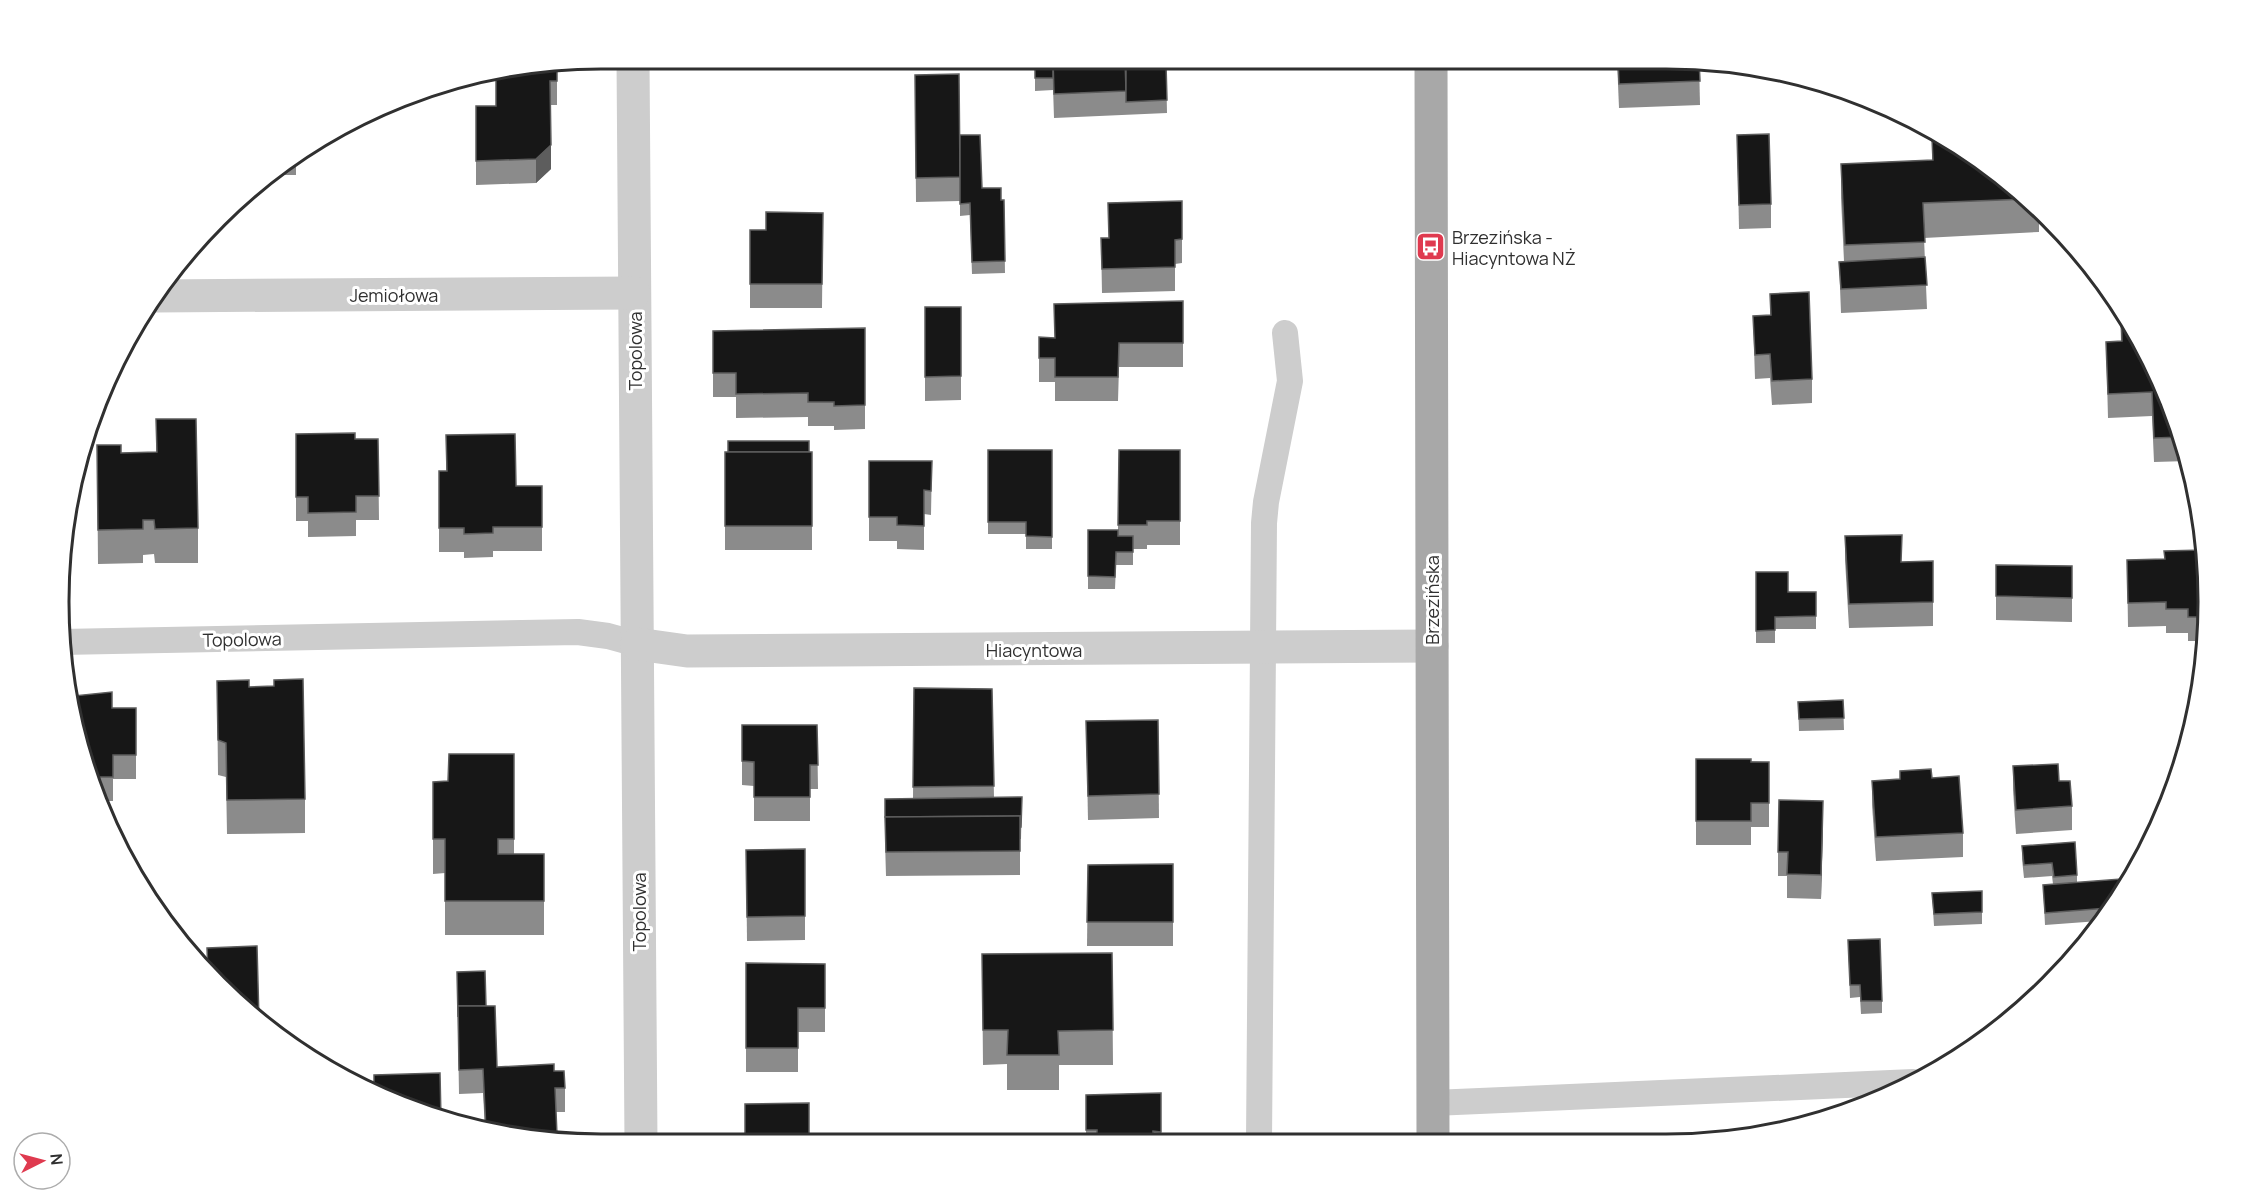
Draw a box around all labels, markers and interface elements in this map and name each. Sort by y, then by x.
place label: Brzezińska - Hiacyntowa NŻ [1452,225,1576,270]
bus stop icon: Brzezińska - Hiacyntowa NŻ [1415,231,1447,263]
street label: Jemiołowa [350,283,438,307]
street label: Topolowa [623,311,647,391]
street label: Brzezińska [1420,555,1444,645]
street label: Topolowa [202,626,282,652]
street label: Hiacyntowa [986,638,1082,662]
street label: Topolowa [627,872,651,952]
north arrow [12,1131,72,1191]
text: N [45,1153,68,1166]

